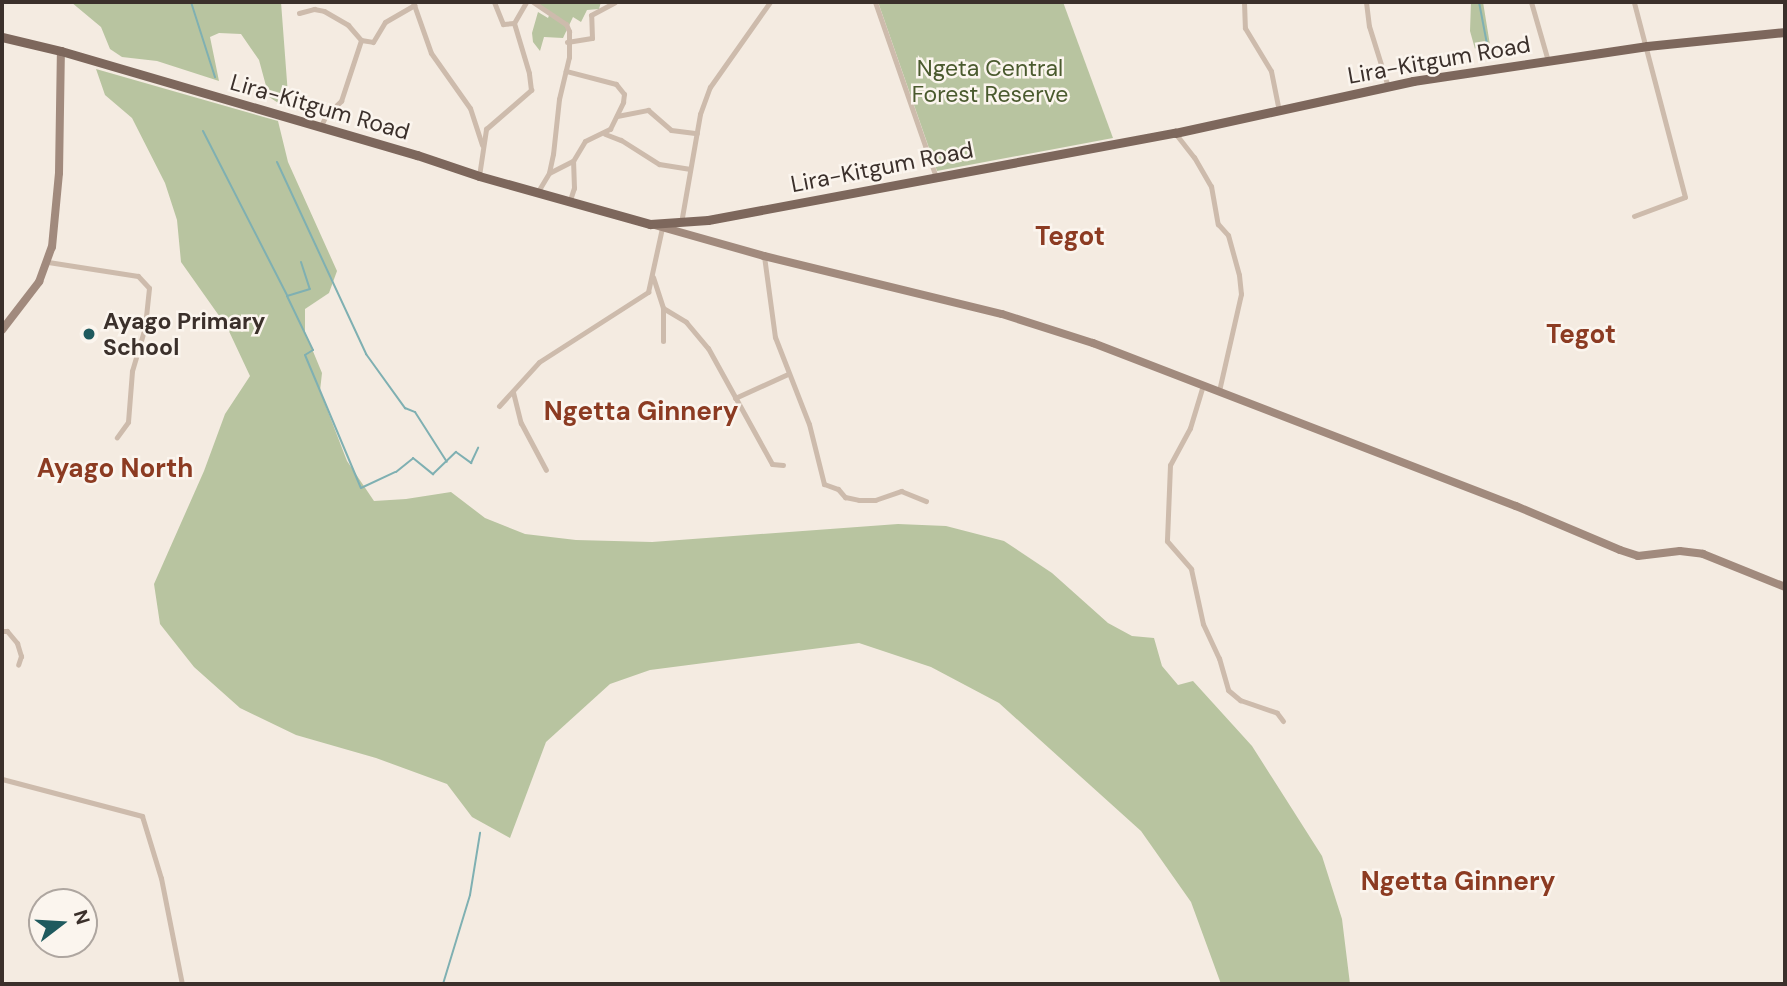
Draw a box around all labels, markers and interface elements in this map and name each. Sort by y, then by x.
street label: Lira-Kitgum Road [1345,30,1533,90]
park label: Ngeta Central Forest Reserve [912,54,1068,108]
street label: Lira-Kitgum Road [227,68,413,146]
street label: Lira-Kitgum Road [788,136,976,198]
district label: Tegot [1035,221,1105,253]
place label: Ayago Primary School [103,307,265,361]
district label: Tegot [1546,319,1616,351]
marker: Ayago Primary School [81,326,97,342]
district label: Ngetta Ginnery [544,396,738,428]
district label: Ayago North [37,453,193,485]
district label: Ngetta Ginnery [1361,866,1555,898]
north arrow [28,888,98,958]
text: N [68,907,96,928]

